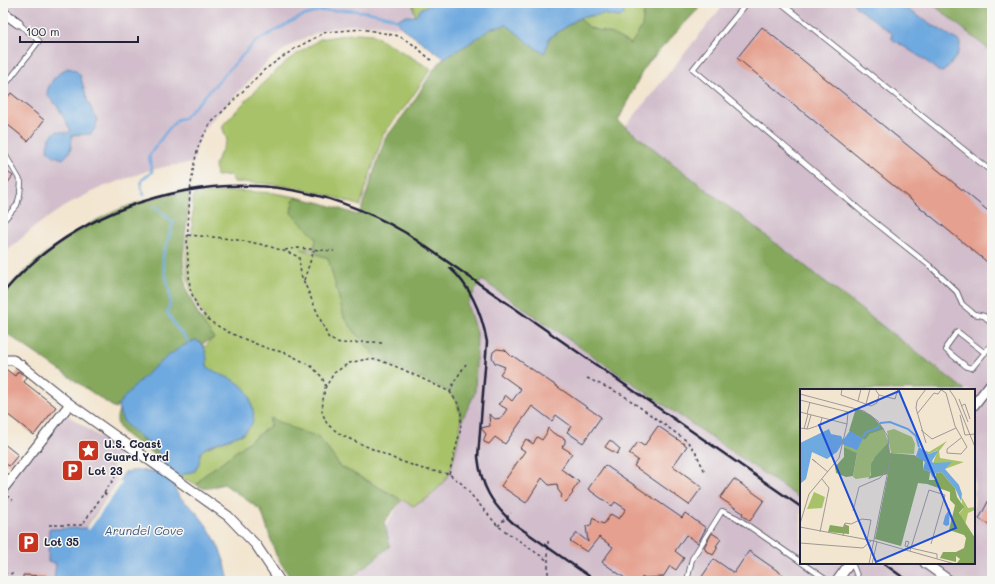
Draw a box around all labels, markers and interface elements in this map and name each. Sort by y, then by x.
scale bar [20,18,138,44]
text: 100 m [26,23,60,39]
inset map [800,389,975,564]
place label: U.S. Coast Guard Yard [104,436,169,464]
place icon: U.S. Coast Guard Yard [76,437,102,463]
parking icon: Lot 23 [60,458,86,484]
place label: Lot 23 [88,463,123,478]
water label: Arundel Cove [105,522,183,538]
parking icon: Lot 35 [15,529,41,555]
place label: Lot 35 [44,534,80,549]

